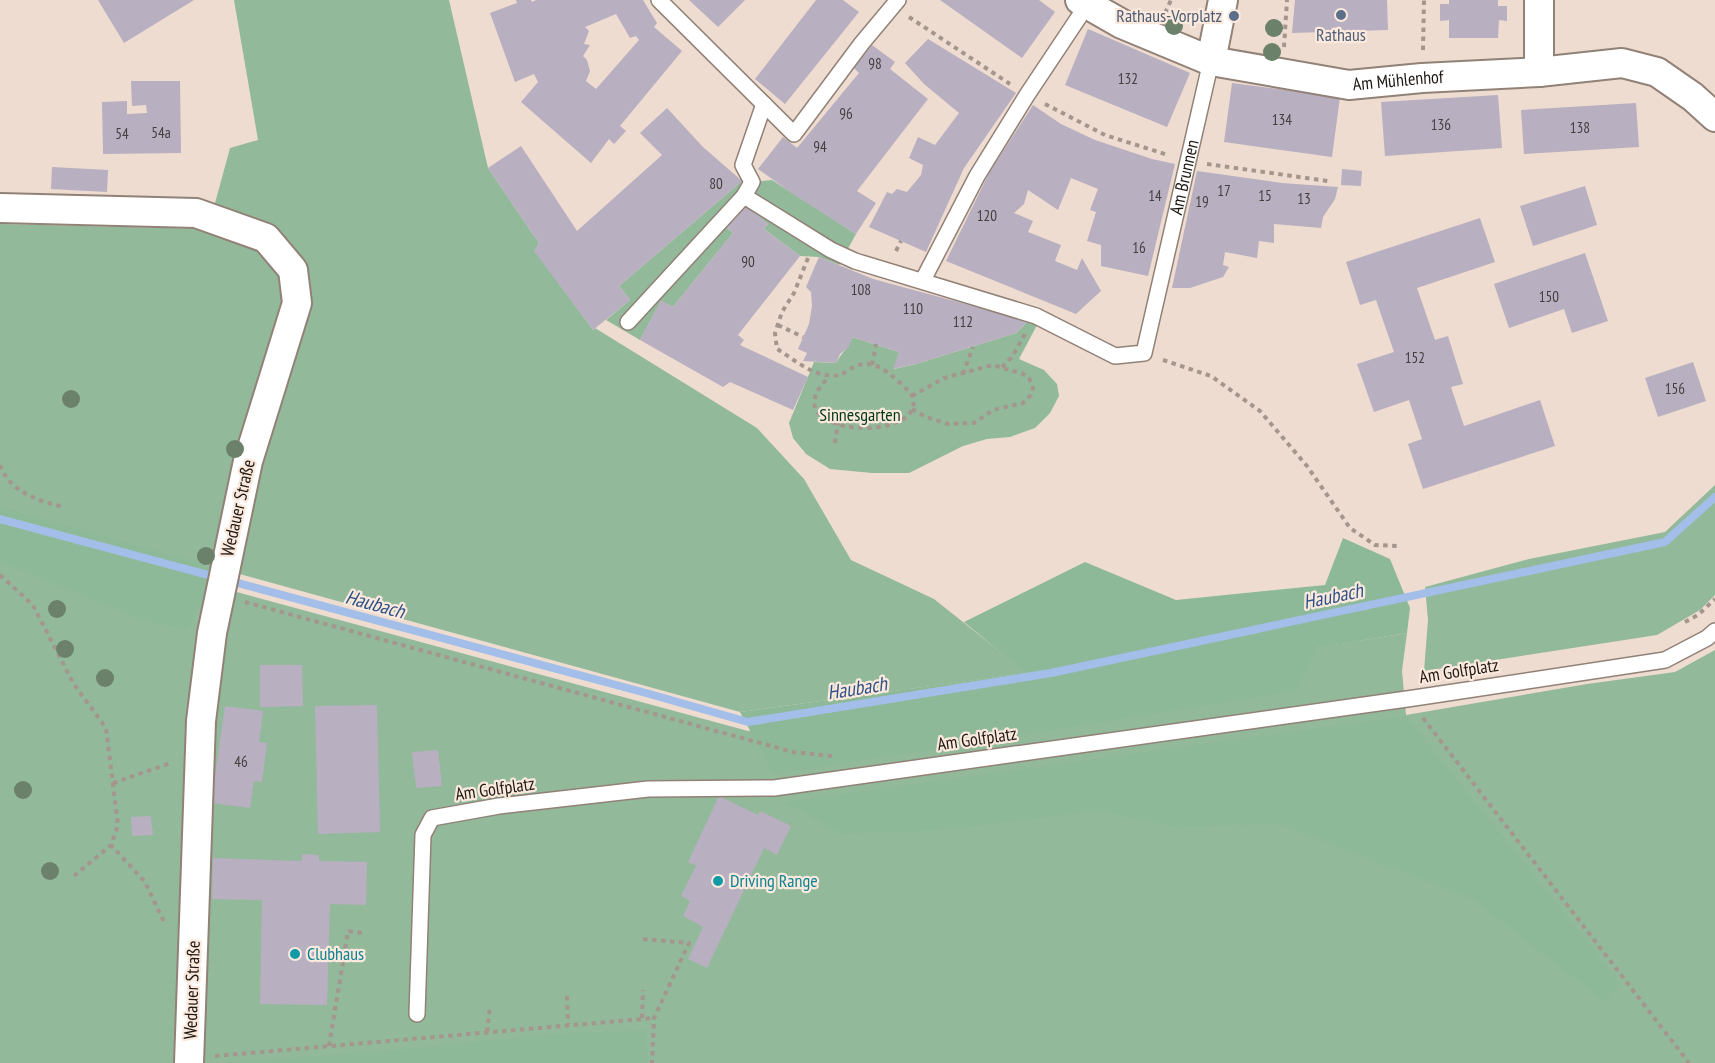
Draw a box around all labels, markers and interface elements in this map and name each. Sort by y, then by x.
place label: Rathaus-Vorplatz [1116,4,1222,27]
marker: Rathaus [1334,8,1348,22]
marker: Rathaus-Vorplatz [1227,9,1241,23]
place label: Rathaus [1316,23,1366,46]
house number: 98 [868,54,882,73]
street label: Am Mühlenhof [1352,65,1445,96]
house number: 132 [1118,69,1138,88]
house number: 96 [839,104,853,123]
house number: 134 [1272,110,1292,129]
house number: 136 [1431,115,1451,134]
house number: 138 [1570,118,1590,137]
house number: 54a [151,123,171,142]
house number: 54 [115,124,129,143]
house number: 94 [813,137,827,156]
street label: Am Brunnen [1164,137,1204,217]
house number: 80 [709,174,723,193]
house number: 17 [1217,181,1231,200]
house number: 14 [1148,186,1162,205]
house number: 15 [1258,186,1272,205]
house number: 13 [1297,189,1311,208]
house number: 19 [1195,192,1209,211]
house number: 120 [977,206,997,225]
house number: 16 [1132,238,1146,257]
house number: 90 [741,252,755,271]
house number: 108 [851,280,871,299]
house number: 150 [1539,287,1559,306]
house number: 110 [903,299,923,318]
house number: 112 [953,312,973,331]
house number: 152 [1405,348,1425,367]
house number: 156 [1665,379,1685,398]
park label: Sinnesgarten [819,403,901,426]
street label: Wedauer Straße [215,457,260,559]
water label: Haubach [1301,577,1366,615]
water label: Haubach [343,584,409,625]
street label: Am Golfplatz [1418,653,1500,688]
water label: Haubach [825,670,890,706]
street label: Am Golfplatz [936,722,1018,755]
house number: 46 [234,752,248,771]
street label: Am Golfplatz [454,772,536,805]
place label: Driving Range [730,869,818,892]
marker: Driving Range [711,874,725,888]
street label: Wedauer Straße [178,940,205,1040]
place label: Clubhaus [307,942,364,965]
marker: Clubhaus [288,947,302,961]

